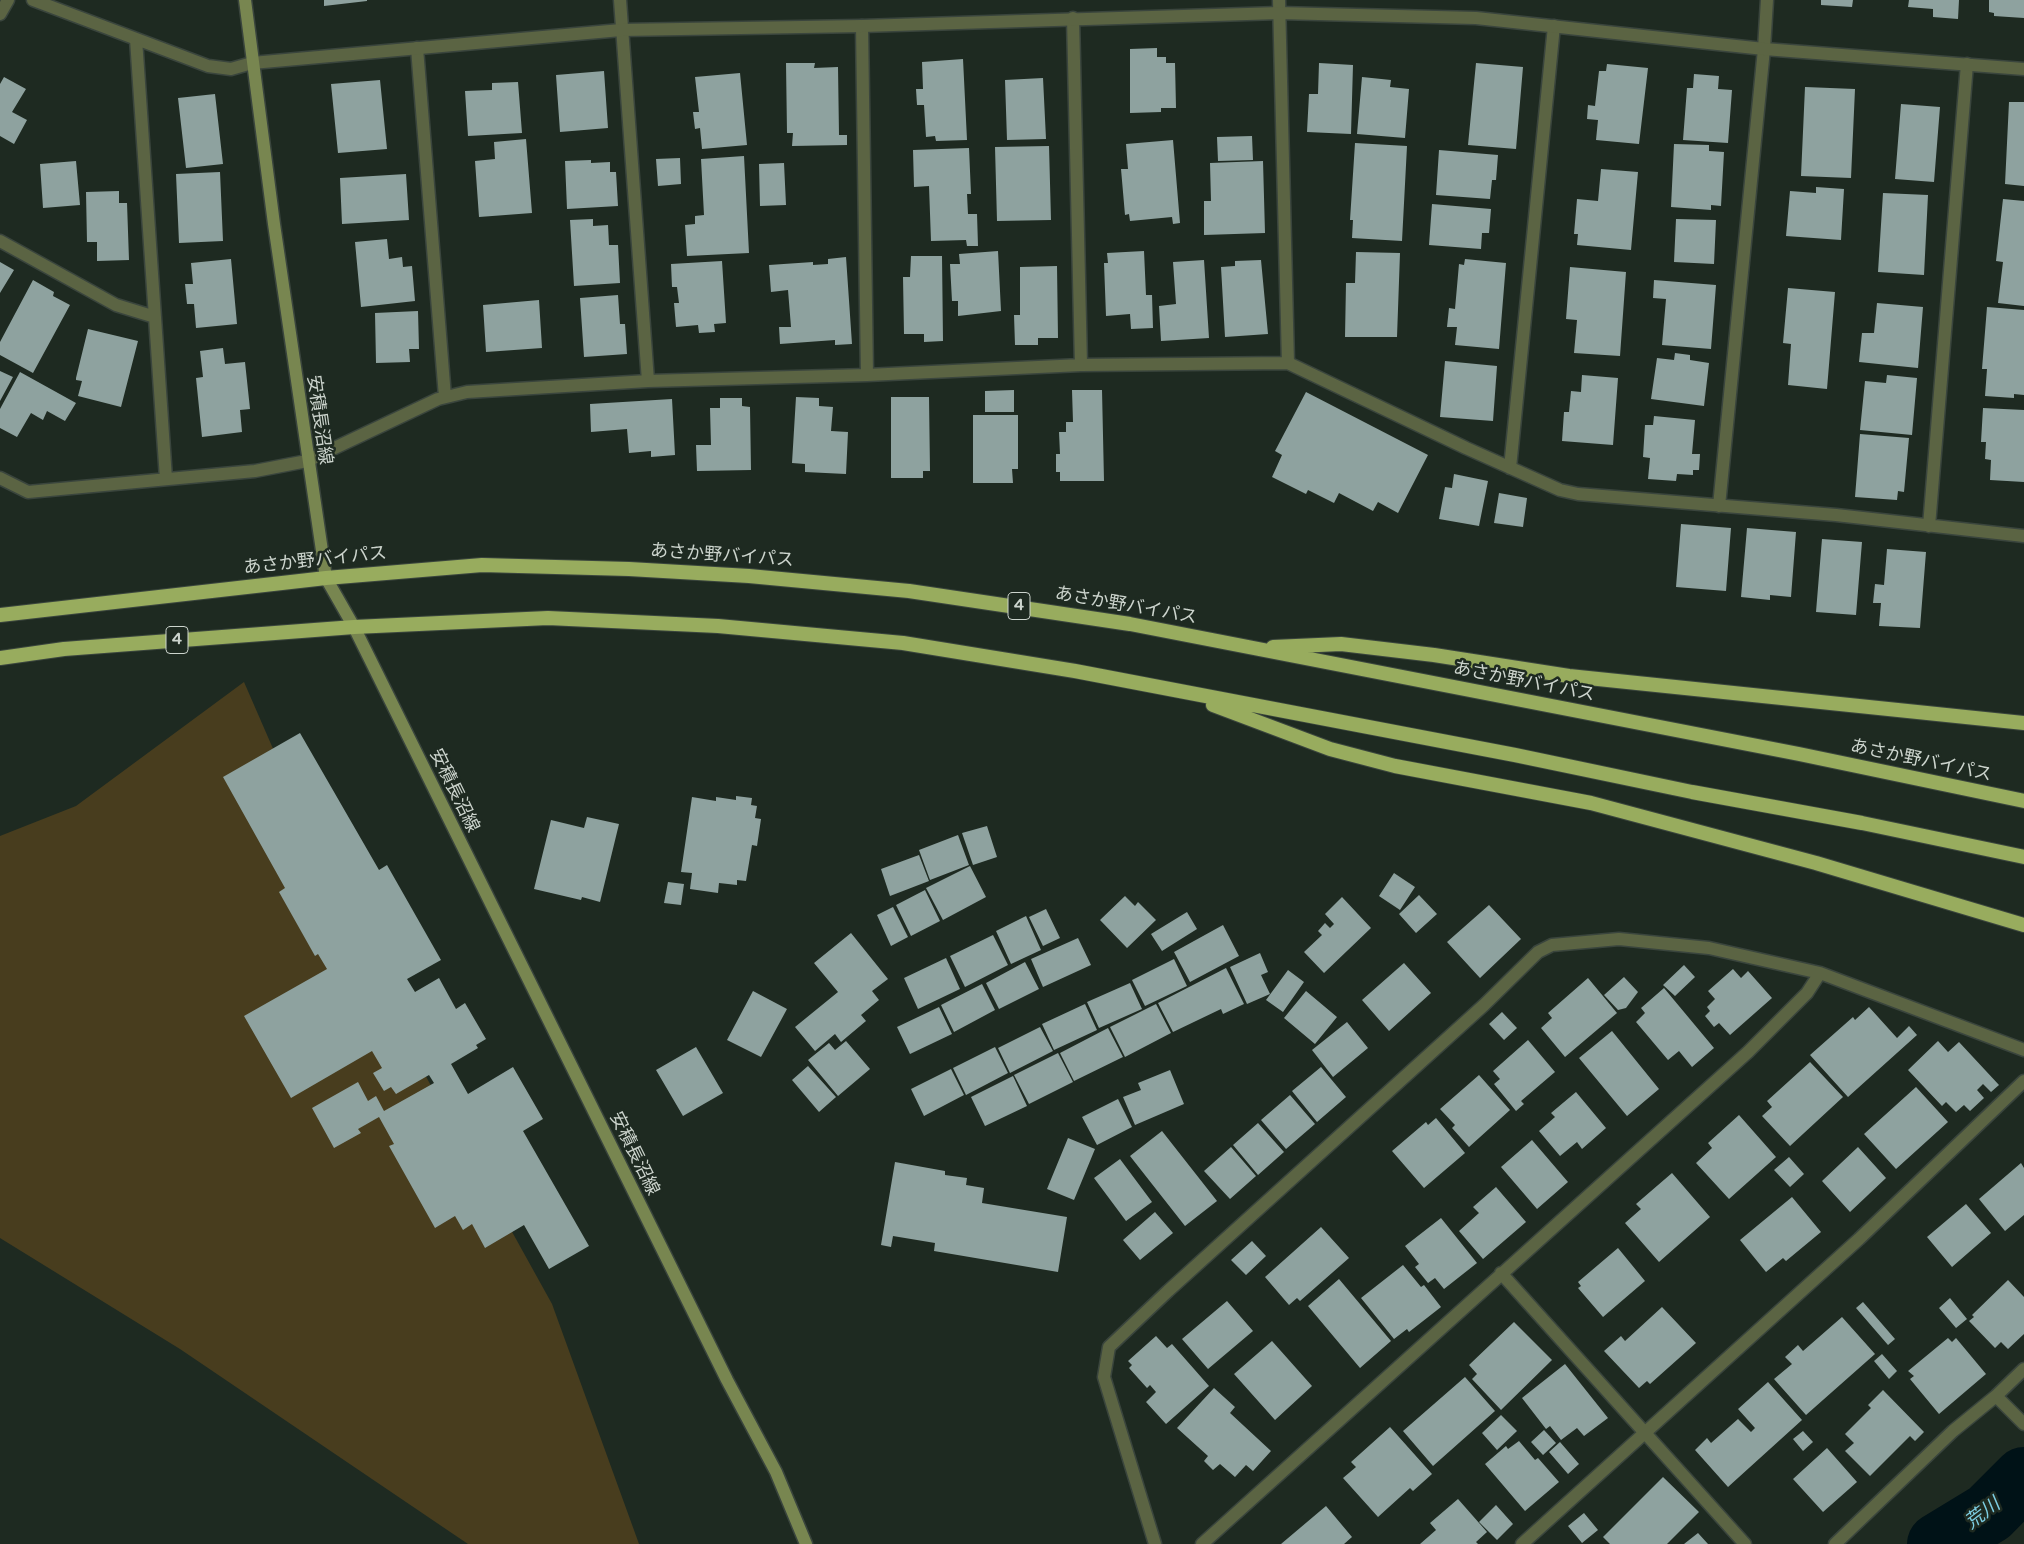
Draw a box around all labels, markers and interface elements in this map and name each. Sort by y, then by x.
street label: 安積長沼線 [302,374,336,466]
street label: あさか野バイパス [649,540,795,572]
street label: あさか野バイパス [242,543,388,579]
street label: あさか野バイパス [1053,583,1199,629]
road number: 4 [1008,592,1030,620]
road number: 4 [166,626,188,654]
street label: あさか野バイパス [1451,658,1597,706]
street label: あさか野バイパス [1848,735,1994,787]
street label: 安積長沼線 [425,746,483,836]
street label: 安積長沼線 [605,1109,663,1199]
water label: 荒川 [1961,1493,2005,1535]

